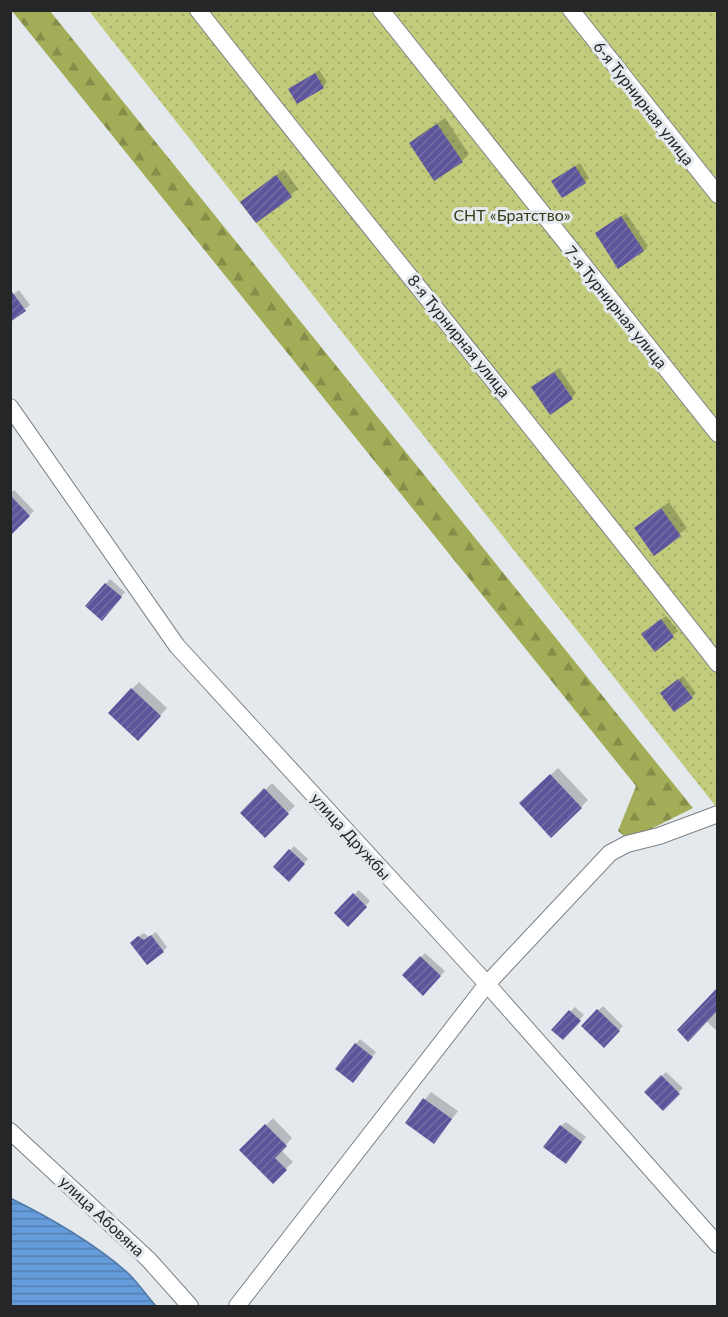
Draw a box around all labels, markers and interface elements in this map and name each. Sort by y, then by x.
street label: 6-я Турнирная улица [590,37,699,169]
park label: СНТ «Братство» [453,205,571,224]
street label: 7-я Турнирная улица [561,242,672,372]
street label: 8-я Турнирная улица [404,271,515,401]
street label: улица Дружбы [307,788,395,883]
street label: улица Абовяна [56,1171,149,1260]

